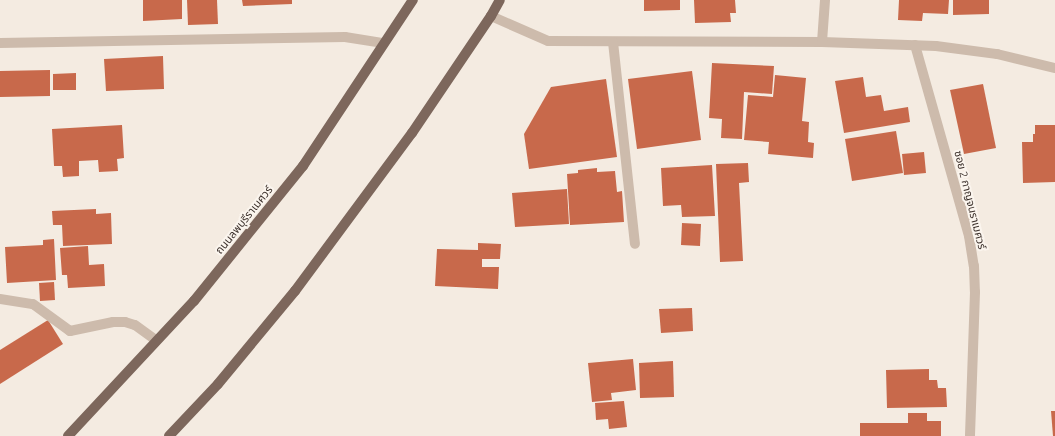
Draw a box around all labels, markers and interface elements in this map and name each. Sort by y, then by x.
street label: ซอย 2 กาญจนราเมศวร์ [951,149,989,251]
street label: ถนนลพบุรีราเมศวร์ [213,183,275,257]

